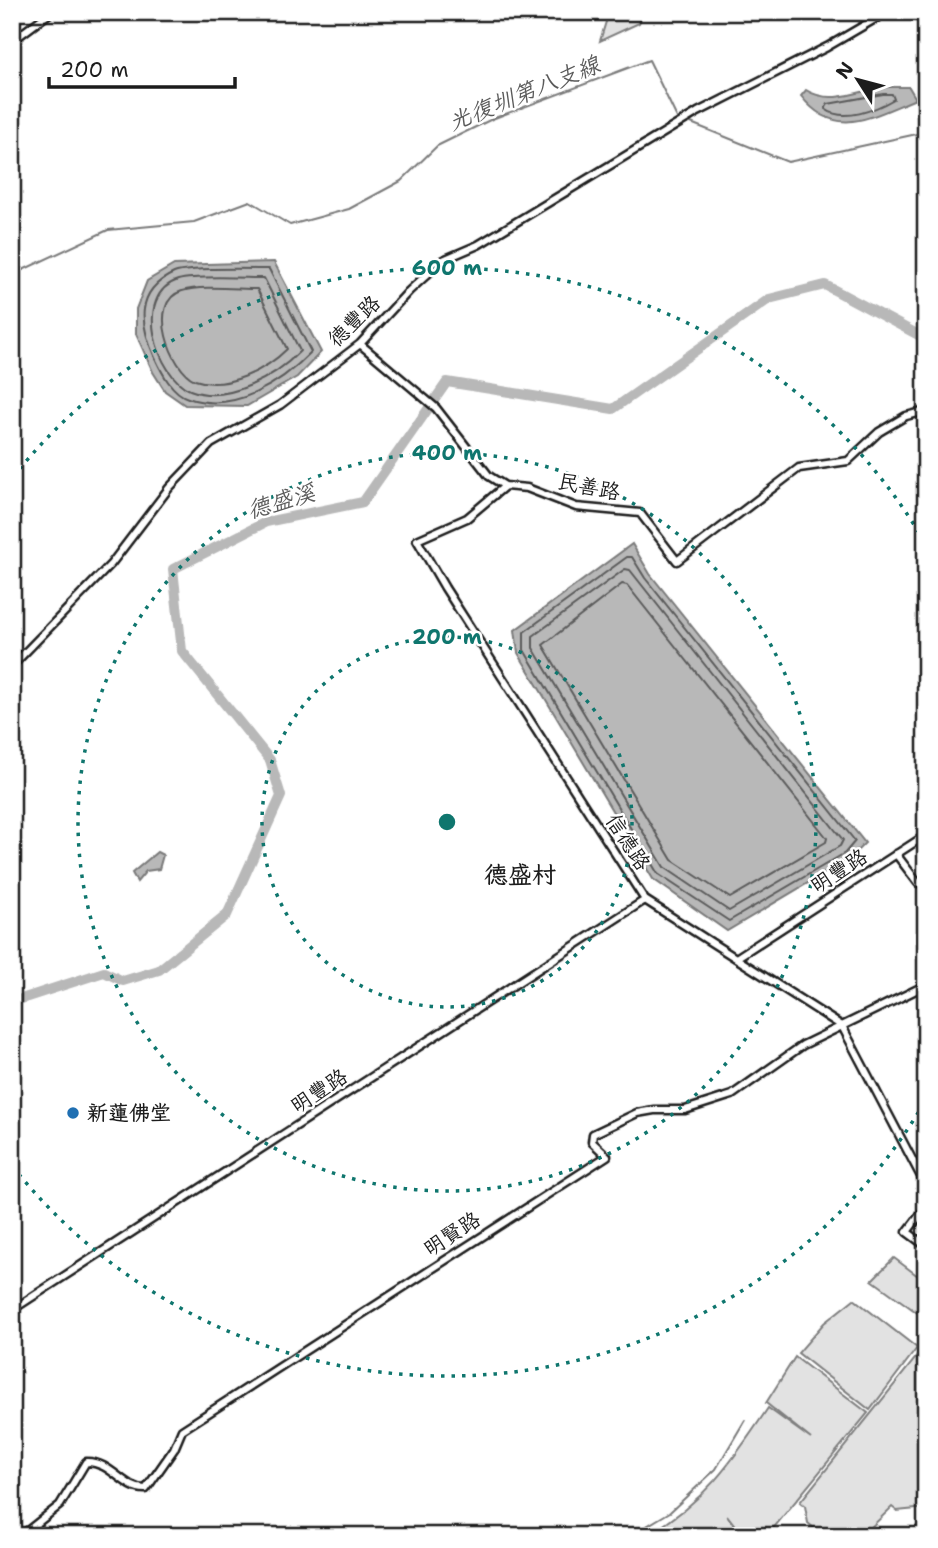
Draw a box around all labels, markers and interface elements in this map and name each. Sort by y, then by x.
scale bar [49,46,234,90]
north arrow [822,46,892,116]
water label: 光復圳第八支線 [444,49,605,137]
text: 200 m [60,56,129,84]
text: N [830,57,859,84]
text: 600 m [412,254,482,282]
street label: 德豐路 [322,289,386,353]
text: 400 m [412,439,482,467]
street label: 民善路 [555,467,623,507]
water label: 德盛溪 [244,477,320,525]
text: 200 m [412,623,482,651]
street label: 信德路 [599,808,657,876]
centre of rings [435,810,459,834]
street label: 明豐路 [805,842,873,900]
district label: 德盛村 [484,859,556,891]
street label: 明豐路 [285,1062,353,1120]
place label: 新蓮佛堂 [87,1099,171,1127]
marker: 新蓮佛堂 [65,1105,81,1121]
street label: 明賢路 [418,1205,486,1263]

